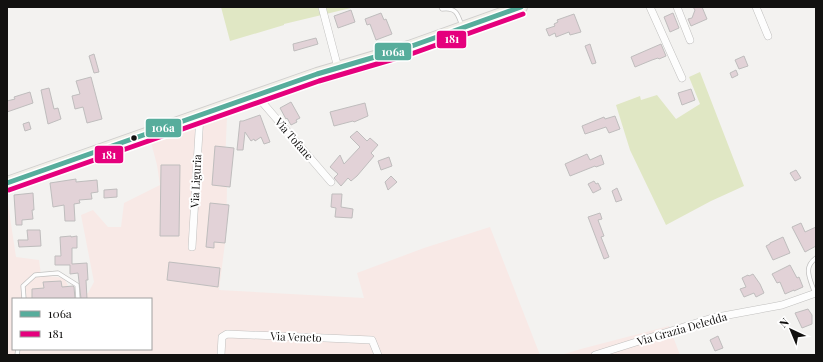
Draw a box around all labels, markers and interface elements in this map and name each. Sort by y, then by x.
line badge: 181 [436,30,467,49]
text: 181 [445,31,459,46]
line badge: 106a [374,42,412,61]
text: 106a [381,44,405,59]
street label: Via Tofane [271,114,317,163]
line badge: 106a [145,118,182,138]
text: 106a [151,120,175,135]
unlabelled marker [129,133,139,143]
line badge: 181 [94,145,124,164]
text: 181 [102,147,116,162]
street label: Via Liguria [187,153,204,209]
legend [12,298,152,350]
text: 106a [48,305,72,321]
street label: Via Grazia Deledda [634,308,729,349]
north arrow [771,310,811,350]
text: N [776,314,792,331]
text: 181 [48,325,64,341]
street label: Via Veneto [269,328,322,345]

